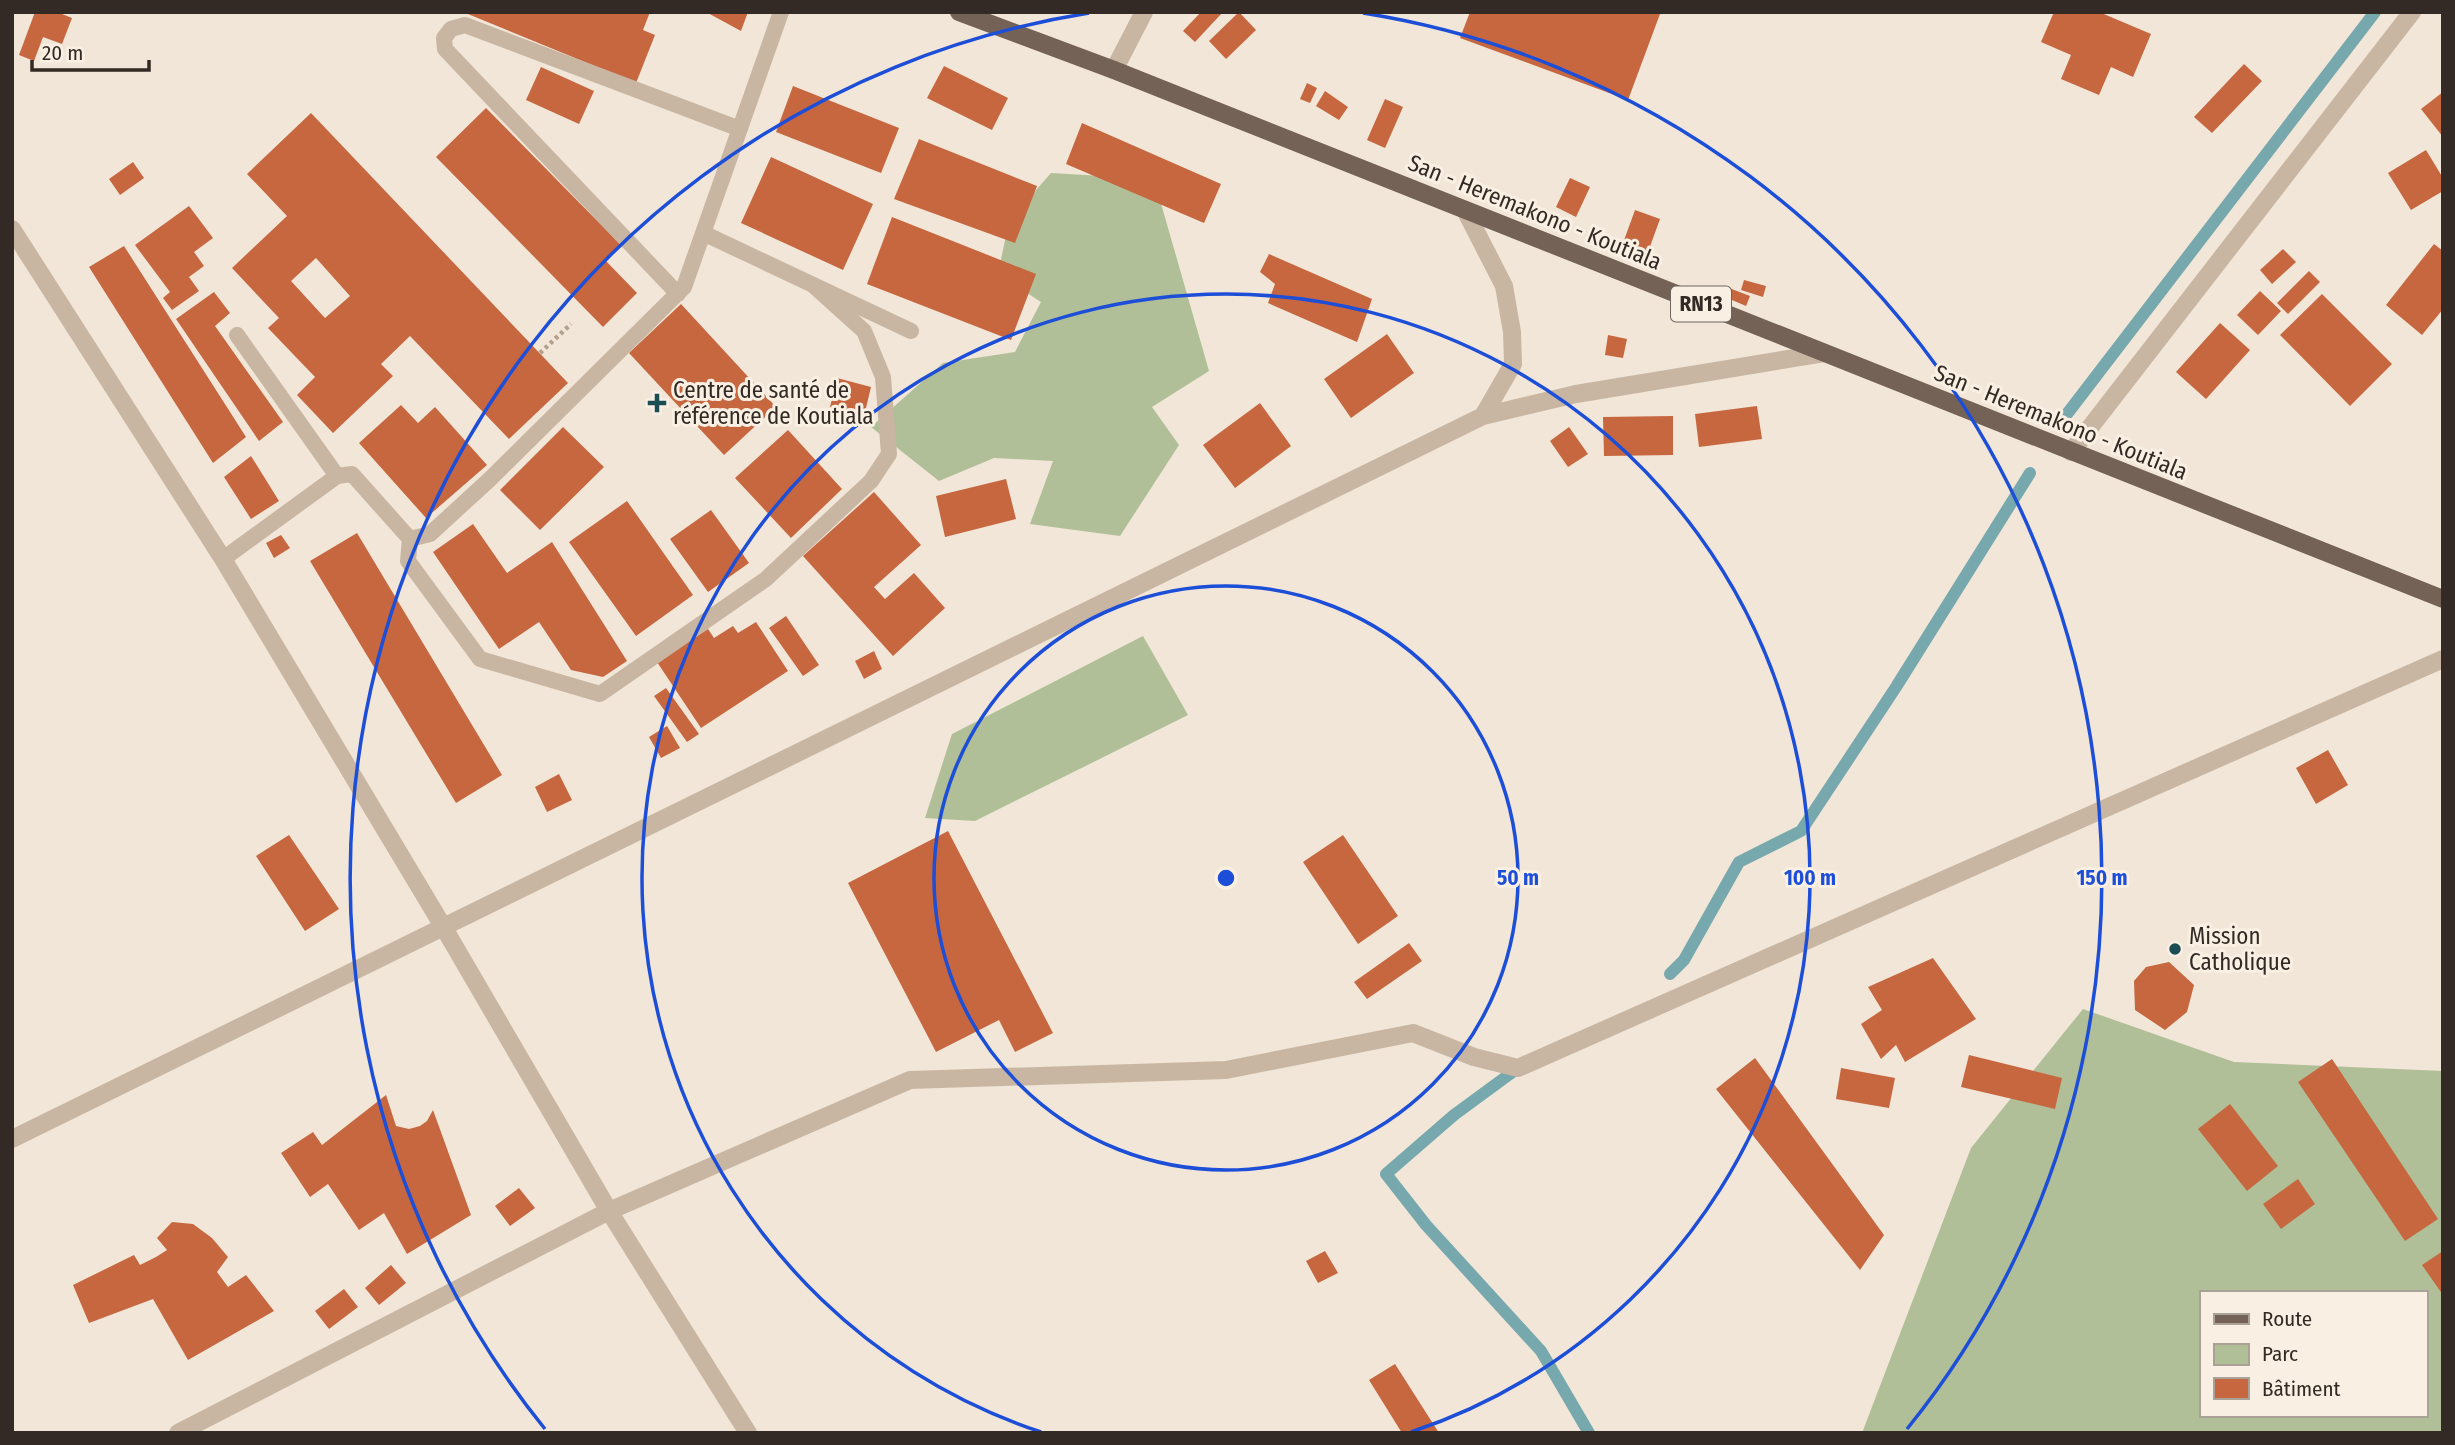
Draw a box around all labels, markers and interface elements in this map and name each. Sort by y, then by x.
scale bar [32,28,149,72]
text: 20 m [42,40,83,66]
street label: San - Heremakono - Koutiala [1404,148,1666,276]
road number: RN13 [1671,286,1731,322]
street label: San - Heremakono - Koutiala [1930,358,2192,486]
place label: Centre de santé de référence de Koutiala [673,376,874,430]
marker: Centre de santé de référence de Koutiala [647,393,667,413]
text: 50 m [1497,865,1539,891]
text: 100 m [1784,865,1836,891]
text: 150 m [2076,865,2128,891]
centre of rings [1214,866,1238,890]
place label: Mission Catholique [2189,922,2291,976]
marker: Mission Catholique [2167,941,2183,957]
legend [2200,1291,2427,1417]
text: Route [2262,1306,2312,1332]
text: Parc [2262,1341,2298,1367]
text: Bâtiment [2262,1376,2341,1402]

